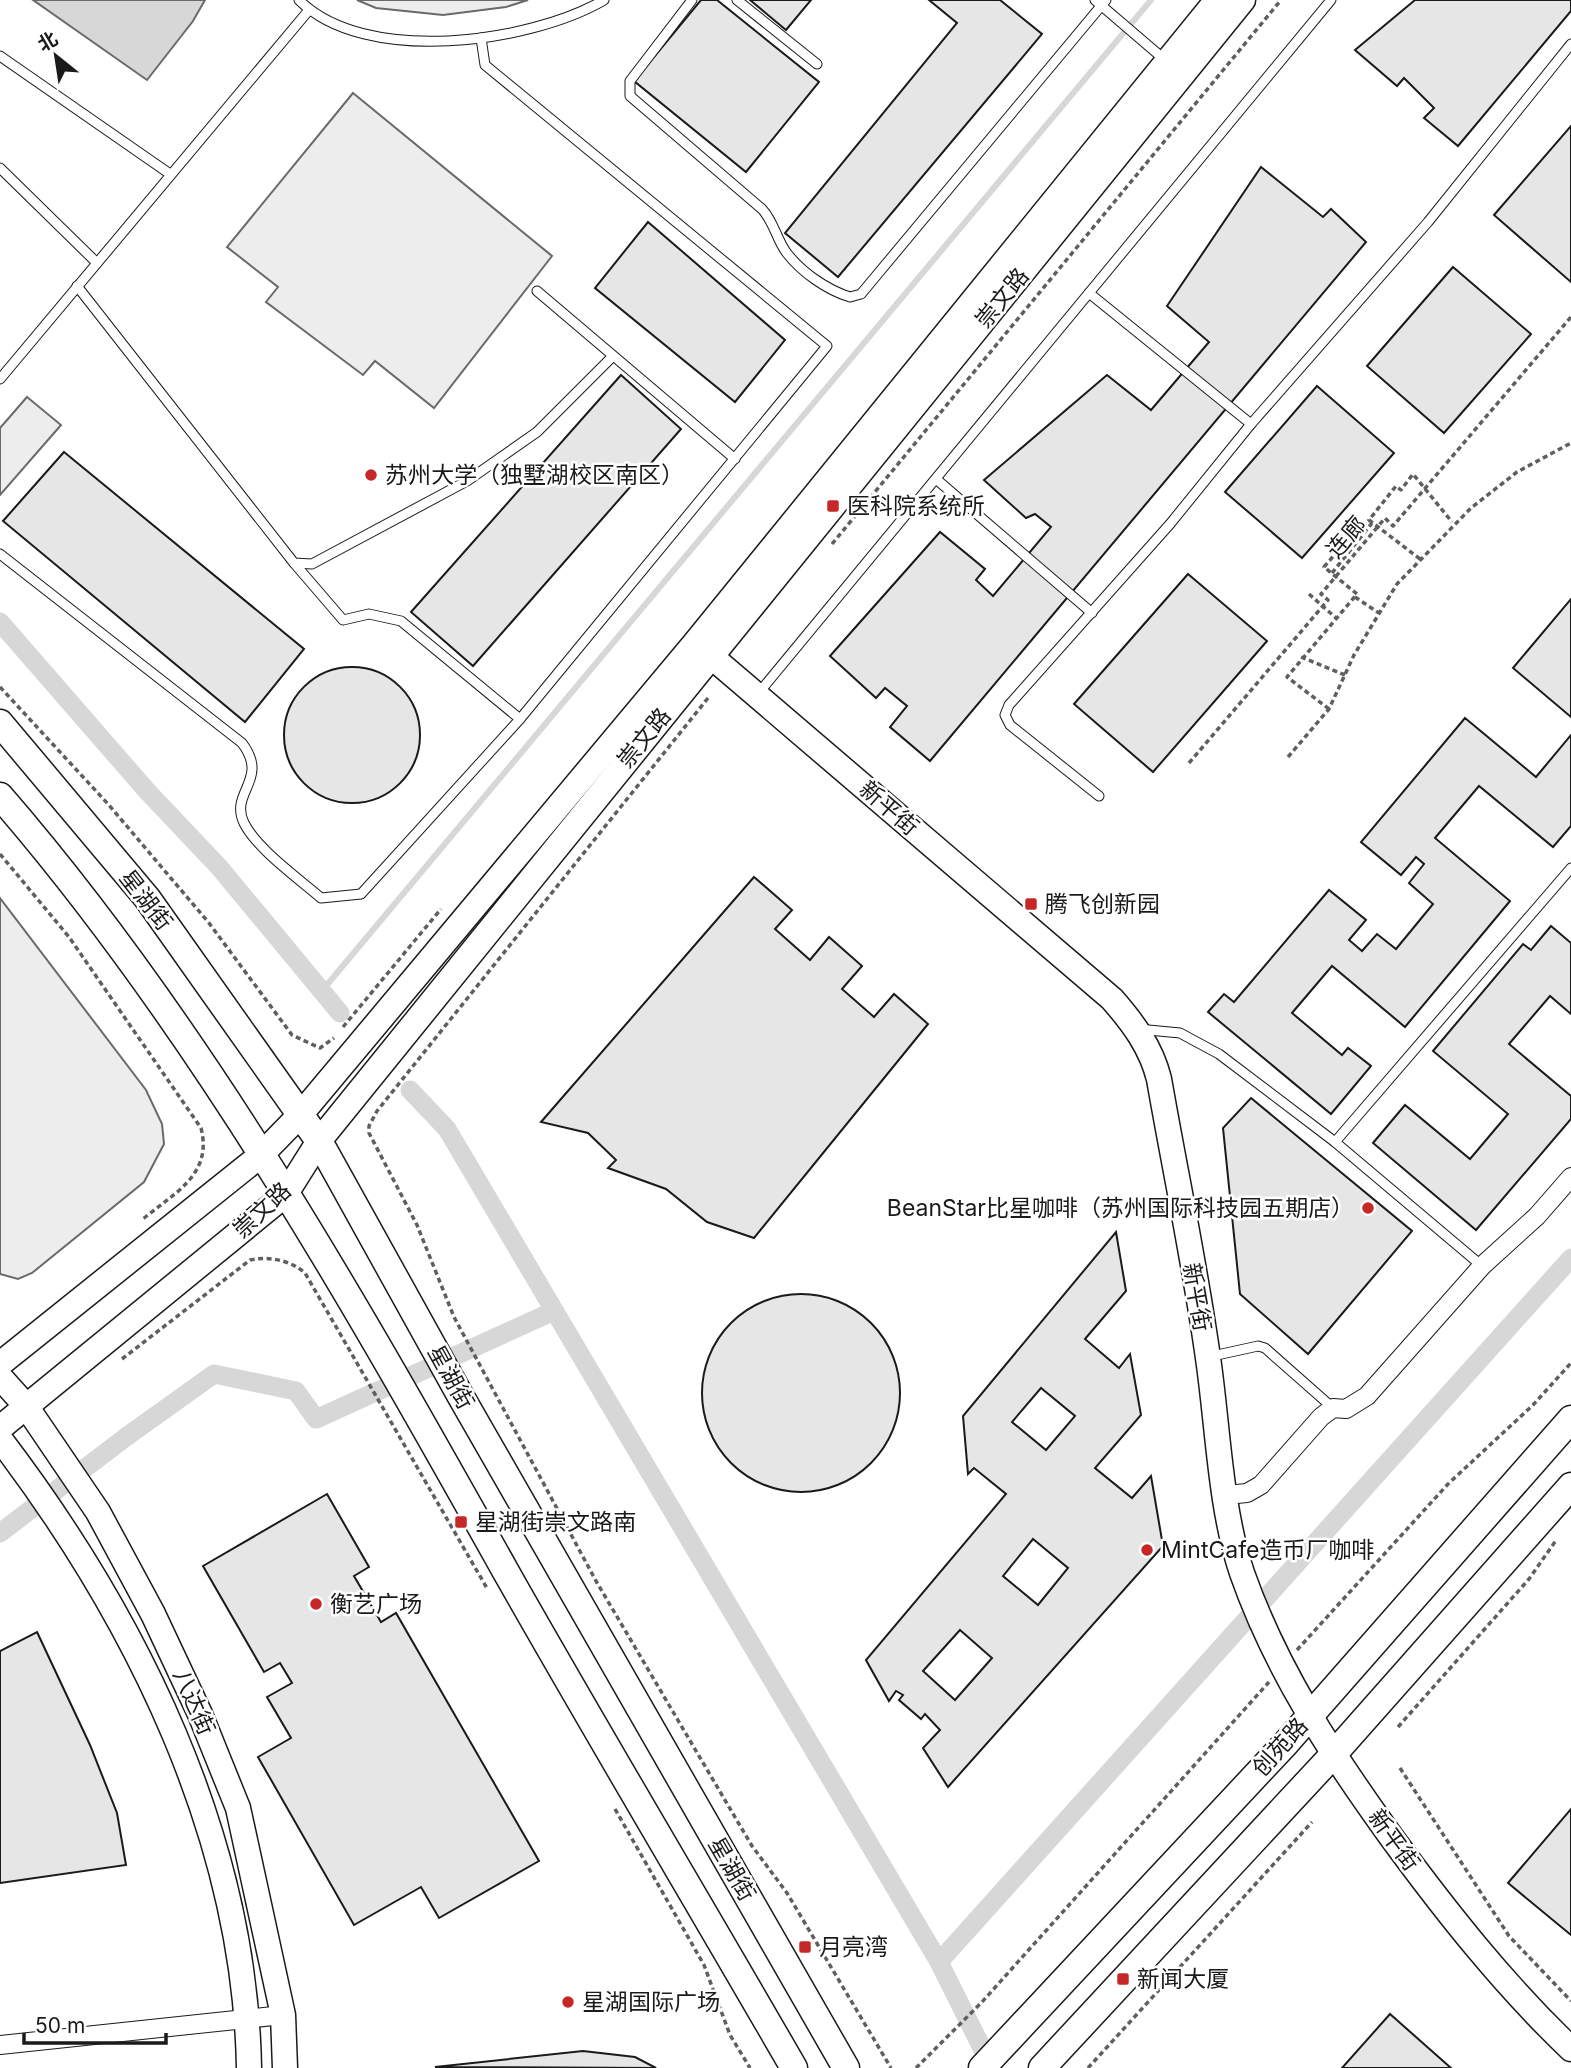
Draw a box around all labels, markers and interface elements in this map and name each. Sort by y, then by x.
north arrow [21,21,91,91]
text: 北 [34,27,62,56]
street label: 崇文路 [969,262,1035,334]
place label: 苏州大学（独墅湖校区南区） [385,461,684,489]
marker: 苏州大学（独墅湖校区南区） [363,467,379,483]
place label: 医科院系统所 [847,492,985,520]
marker: 医科院系统所 [825,498,841,514]
street label: 连廊 [1320,510,1372,564]
street label: 崇文路 [611,702,677,774]
street label: 新平街 [854,775,924,841]
street label: 星湖街 [114,864,178,936]
place label: 腾飞创新园 [1045,890,1160,918]
marker: 腾飞创新园 [1023,896,1039,912]
street label: 崇文路 [227,1176,297,1244]
place label: BeanStar比星咖啡（苏州国际科技园五期店） [887,1194,1354,1222]
marker: BeanStar比星咖啡（苏州国际科技园五期店） [1360,1200,1376,1216]
street label: 新平街 [1177,1261,1217,1333]
street label: 星湖街 [422,1340,480,1414]
place label: 星湖街崇文路南 [475,1508,636,1536]
marker: 星湖街崇文路南 [453,1514,469,1530]
place label: MintCafe造币厂咖啡 [1161,1536,1374,1564]
marker: MintCafe造币厂咖啡 [1139,1542,1155,1558]
place label: 衡艺广场 [330,1590,422,1618]
marker: 衡艺广场 [308,1596,324,1612]
street label: 八达街 [167,1665,221,1739]
street label: 创苑路 [1247,1712,1313,1782]
street label: 新平街 [1362,1804,1426,1876]
street label: 星湖街 [703,1832,761,1906]
place label: 月亮湾 [819,1933,888,1961]
marker: 月亮湾 [797,1939,813,1955]
place label: 新闻大厦 [1137,1965,1229,1993]
marker: 新闻大厦 [1115,1971,1131,1987]
place label: 星湖国际广场 [582,1988,720,2016]
marker: 星湖国际广场 [560,1994,576,2010]
scale bar [24,2002,166,2046]
text: 50 m [35,2013,85,2038]

